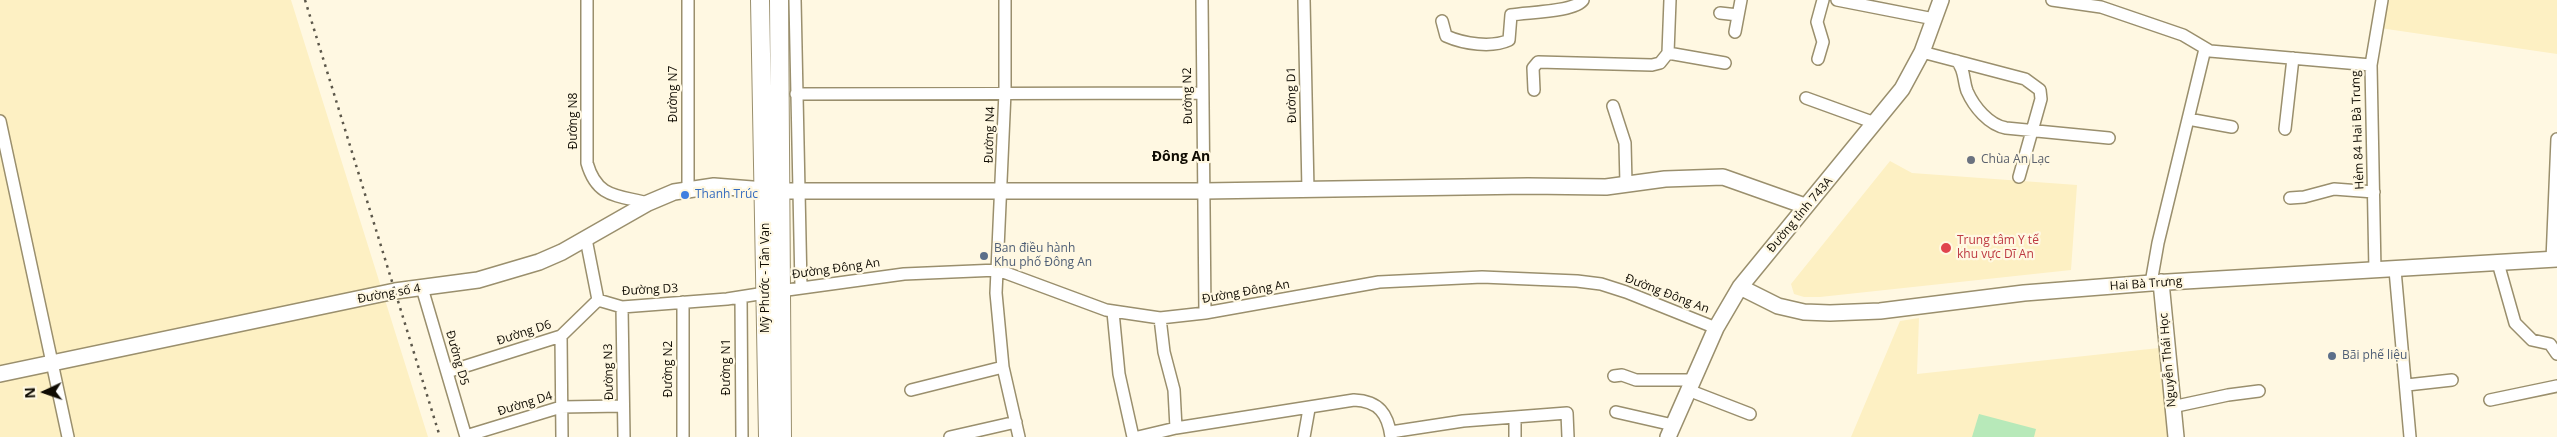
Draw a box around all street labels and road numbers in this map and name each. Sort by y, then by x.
street label: Đường N7 [667,66,681,122]
street label: Đường N2 [1180,67,1196,125]
street label: Đường D1 [1284,67,1300,123]
street label: Hẻm 84 Hai Bà Trưng [2349,70,2367,190]
street label: Đường N8 [567,93,581,149]
street label: Đường N4 [982,106,998,164]
street label: Đường tỉnh 743A [1764,174,1836,256]
street label: Mỹ Phước - Tân Vạn [759,223,773,333]
street label: Đường Đông An [791,256,881,282]
street label: Đường Đông An [1623,271,1711,317]
street label: Hai Bà Trưng [2109,274,2183,294]
street label: Đường Đông An [1201,277,1291,307]
street label: Đường số 4 [356,281,422,307]
street label: Đường D3 [621,281,679,299]
street label: Nguyễn Thái Học [2157,312,2179,408]
street label: Đường D6 [495,317,553,349]
street label: Đường D5 [442,329,472,387]
street label: Đường N1 [720,339,734,395]
street label: Đường N2 [662,341,676,397]
street label: Đường N3 [601,343,617,401]
street label: Đường D4 [496,389,554,419]

